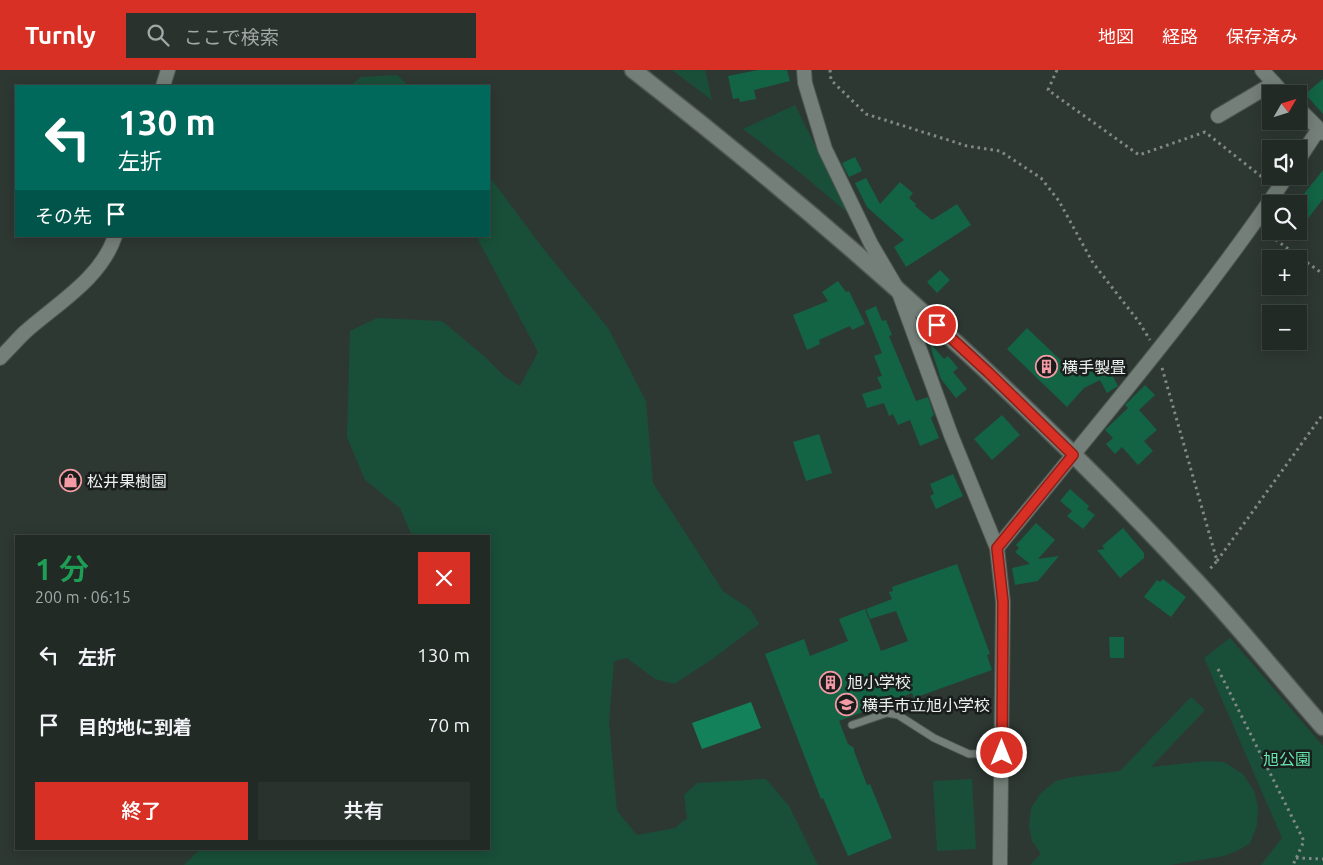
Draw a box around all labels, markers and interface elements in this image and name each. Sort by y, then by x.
search box [126,13,476,58]
icon: search [144,21,172,49]
text: Turnly [25,22,96,49]
text: ここで検索 [184,26,279,48]
text: 地図 [1098,26,1134,46]
text: 経路 [1162,26,1198,46]
text: 保存済み [1226,26,1298,46]
north arrow [1262,85,1308,130]
map controls [1262,85,1307,350]
text: 130 m [118,102,216,142]
icon: left [35,105,100,170]
button: sound [1262,140,1307,185]
text: 左折 [118,148,162,173]
button: search [1262,195,1307,240]
icon: arrive [102,200,130,228]
text: その先 [35,205,92,227]
button: + [1262,250,1307,295]
pin [916,304,958,346]
button: − [1262,305,1307,350]
icon: arrive [923,311,951,339]
building icon: 横手製畳 [1034,355,1058,379]
place label: 横手製畳 [1062,358,1126,376]
shop icon: 松井果樹園 [59,469,83,493]
place label: 松井果樹園 [87,472,167,490]
text: 1 分 [35,552,89,586]
button: close [418,552,470,604]
text: 200 m · 06:15 [35,588,131,606]
icon: left [35,641,63,669]
text: 130 m [417,644,470,666]
text: 左折 [78,646,116,668]
building icon: 旭小学校 [819,670,843,694]
place label: 旭小学校 [847,673,911,691]
school or university icon: 横手市立旭小学校 [834,693,858,717]
place label: 横手市立旭小学校 [862,696,990,714]
icon: arrive [35,711,63,739]
text: 70 m [428,714,470,736]
text: 目的地に到着 [78,716,192,738]
position arrow [975,726,1027,778]
park label: 旭公園 [1263,750,1311,768]
button: 終了 [35,782,248,840]
button: 共有 [258,782,470,840]

